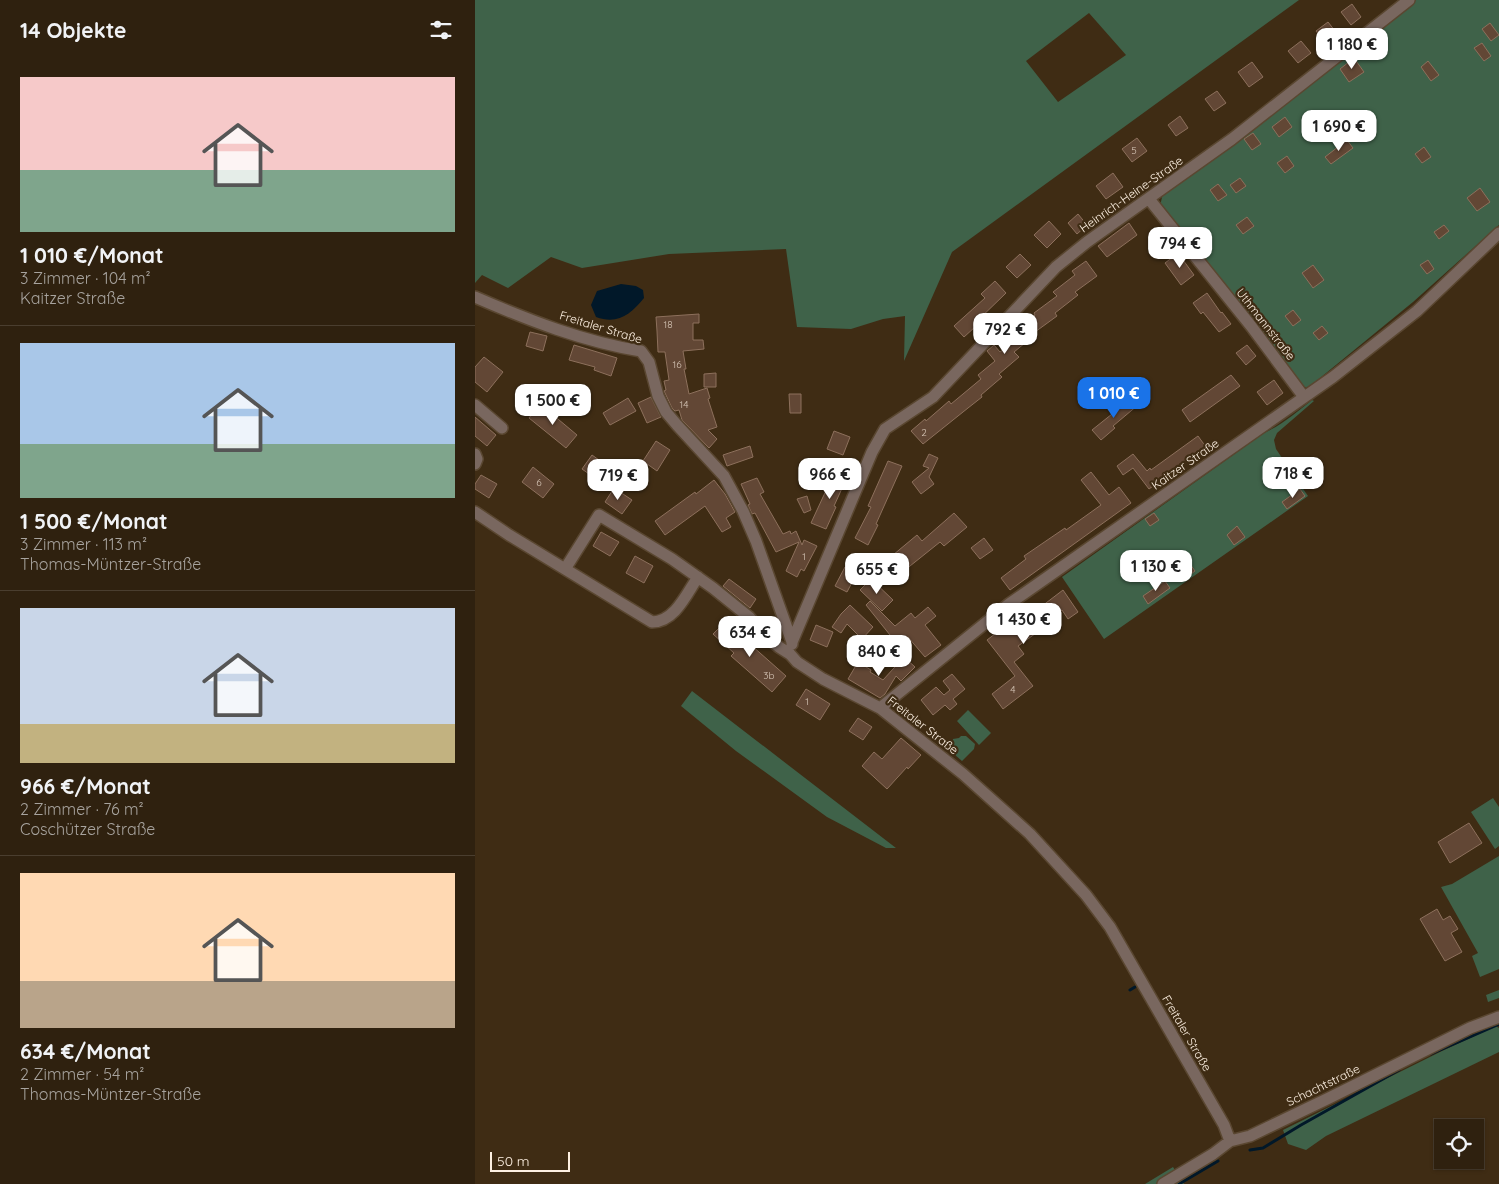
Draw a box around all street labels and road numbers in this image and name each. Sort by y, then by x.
street label: Heinrich-Heine-Straße [1076,153,1186,235]
street label: Uthmannstraße [1233,285,1299,363]
street label: Freitaler Straße [558,307,644,347]
street label: Kaitzer Straße [1148,435,1222,493]
street label: Freitaler Straße [885,693,962,757]
street label: Freitaler Straße [1159,992,1215,1074]
street label: Schachtstraße [1284,1061,1362,1109]

